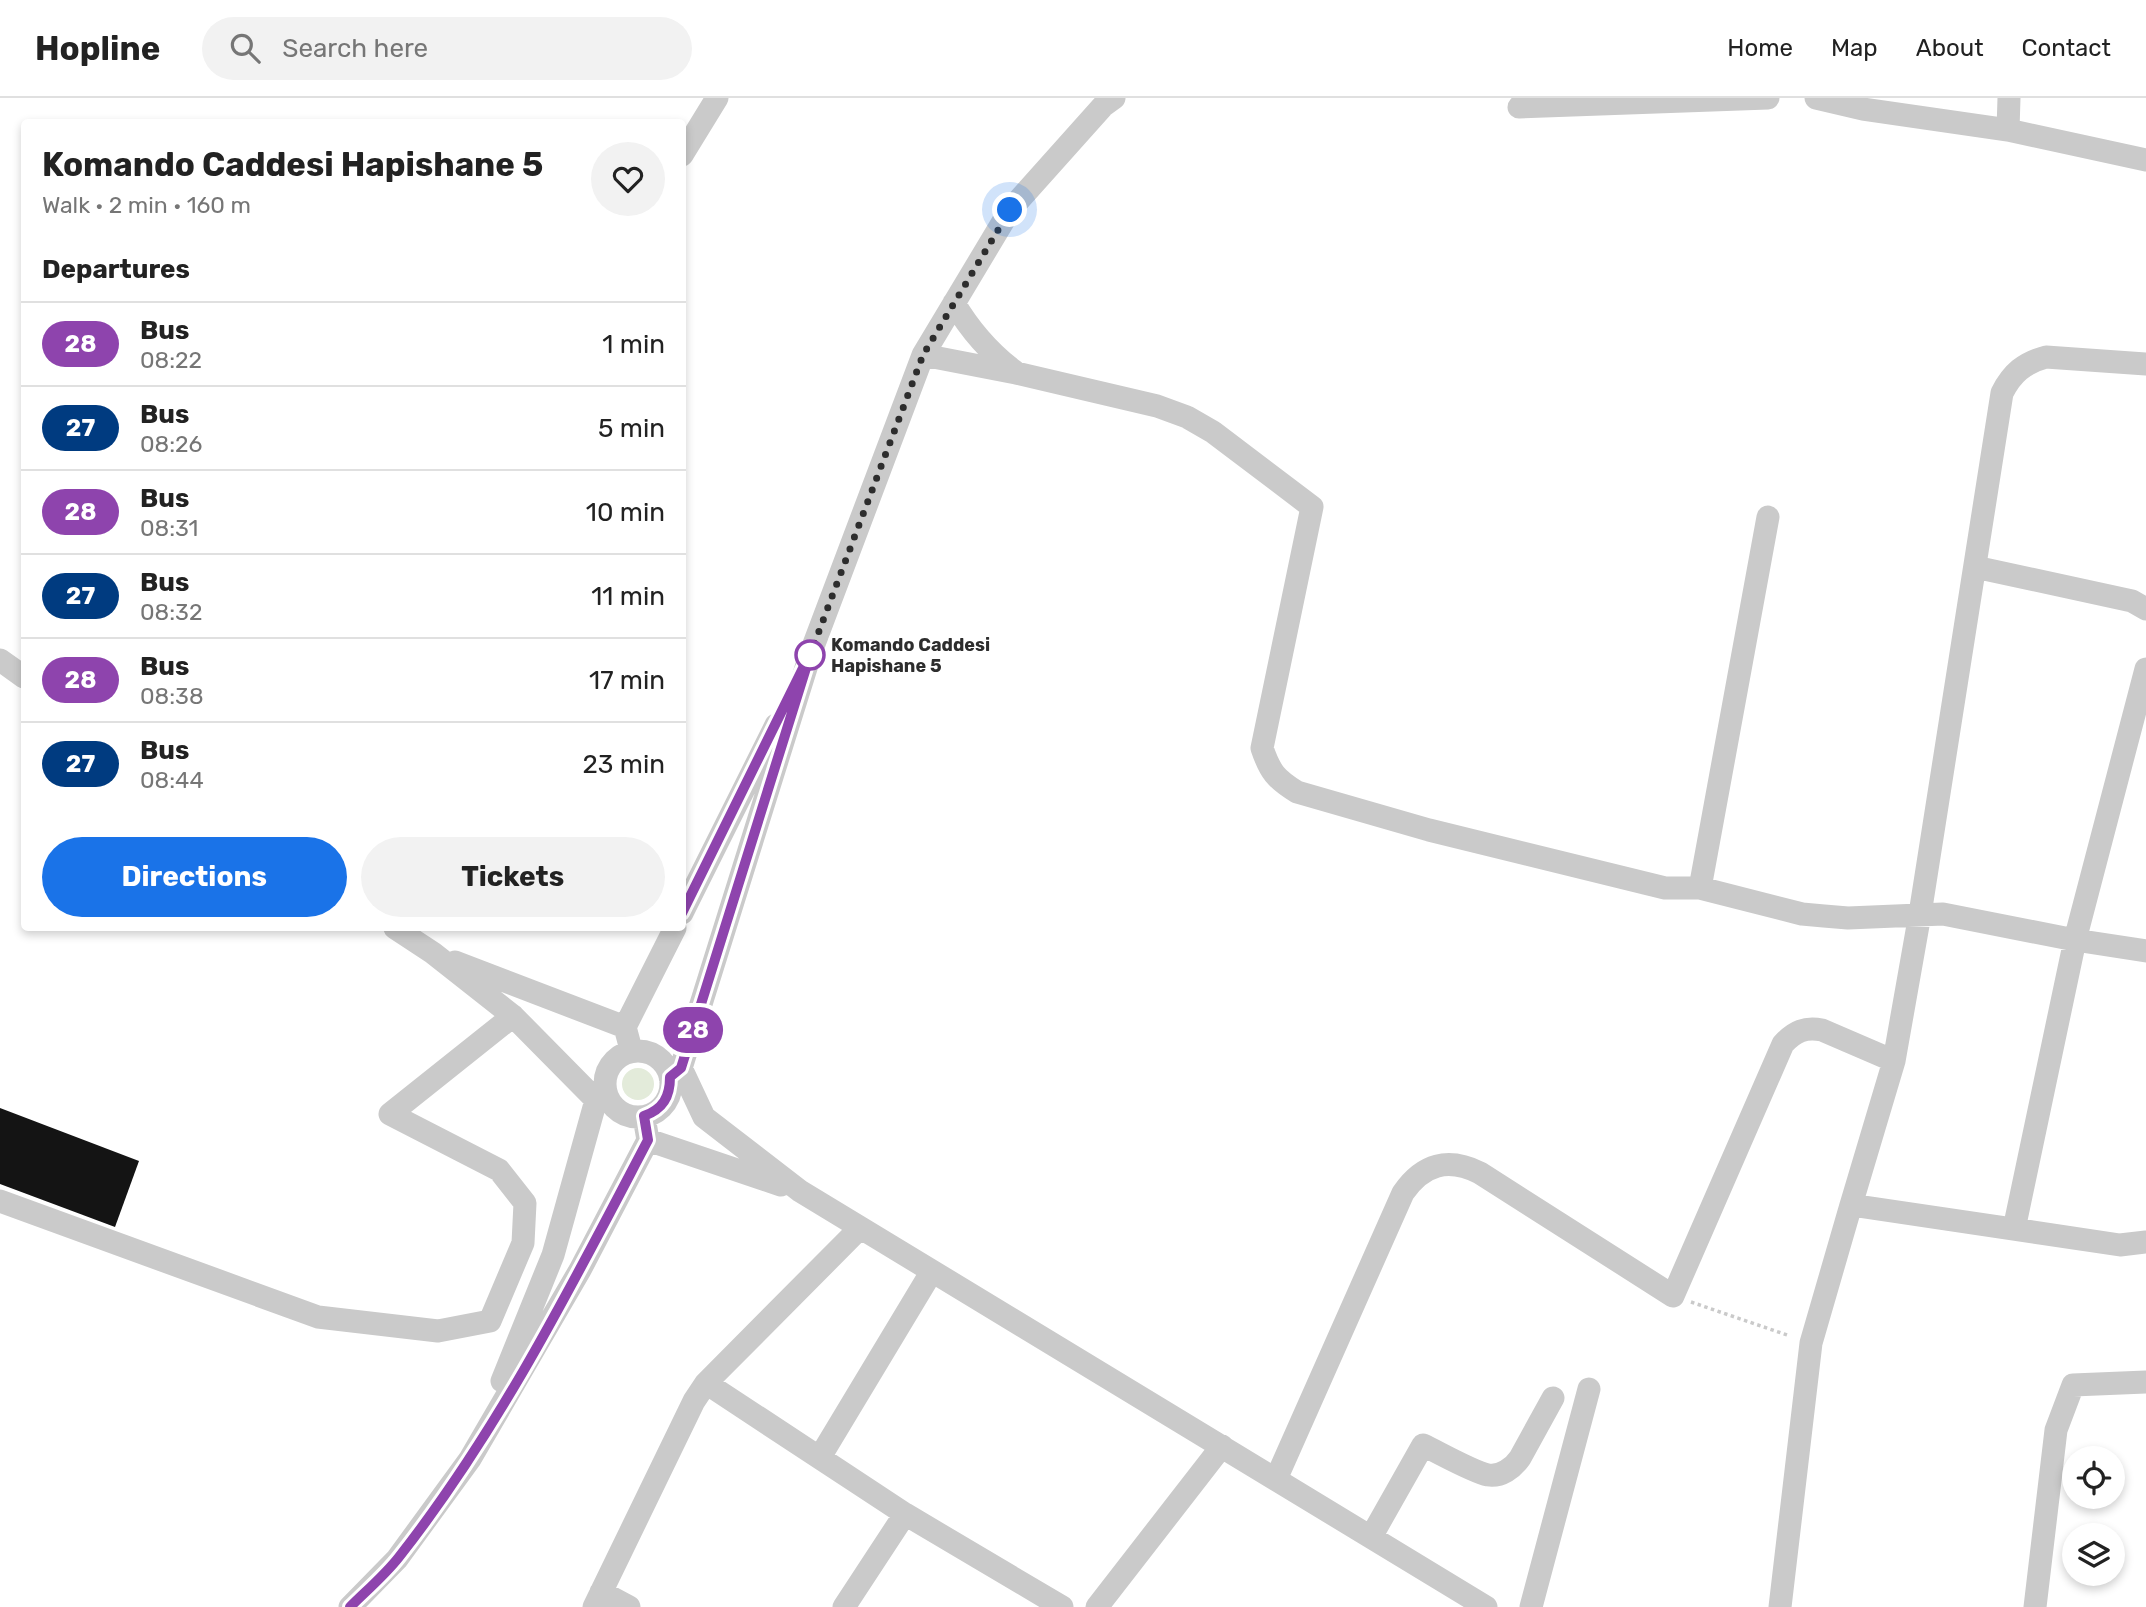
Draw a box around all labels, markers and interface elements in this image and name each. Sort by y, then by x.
search box [202,17,692,80]
text: Hopline [35,29,160,68]
icon: search [226,29,264,67]
text: Search here [282,33,428,64]
text: Home [1727,34,1793,62]
text: Map [1831,34,1878,62]
text: About [1916,34,1984,62]
text: Contact [2022,34,2111,62]
button: heart [591,142,665,216]
text: Komando Caddesi Hapishane 5 [42,145,543,184]
text: Walk · 2 min · 160 m [42,191,251,219]
your location [992,192,1027,227]
text: Departures [42,254,190,285]
text: Bus [140,315,189,346]
text: 1 min [602,329,665,360]
text: 28 [65,330,96,358]
text: 08:22 [140,346,202,374]
text: Bus [140,399,189,430]
text: 5 min [598,413,665,444]
text: 27 [66,414,95,442]
text: 08:26 [140,430,203,458]
text: Bus [140,483,189,514]
text: 10 min [586,497,665,528]
text: 28 [65,498,96,526]
text: 08:31 [140,514,198,542]
text: Bus [140,567,189,598]
text: 11 min [591,581,665,612]
text: 27 [66,582,95,610]
text: 08:32 [140,598,202,626]
place label: Komando Caddesi Hapishane 5 [831,634,990,677]
marker: Komando Caddesi Hapishane 5 [795,640,825,670]
text: Bus [140,651,189,682]
text: 17 min [589,665,665,696]
text: 28 [65,666,96,694]
text: 08:38 [140,682,204,710]
text: Bus [140,735,189,766]
text: 23 min [583,749,665,780]
text: 27 [66,750,95,778]
text: 08:44 [140,766,204,794]
button: Directions [42,837,347,917]
button: Tickets [361,837,665,917]
line badge: 28 [662,1007,724,1053]
text: 28 [677,1016,709,1044]
map controls [2062,1446,2125,1586]
button: locate [2062,1446,2125,1509]
button: layers [2062,1523,2125,1586]

